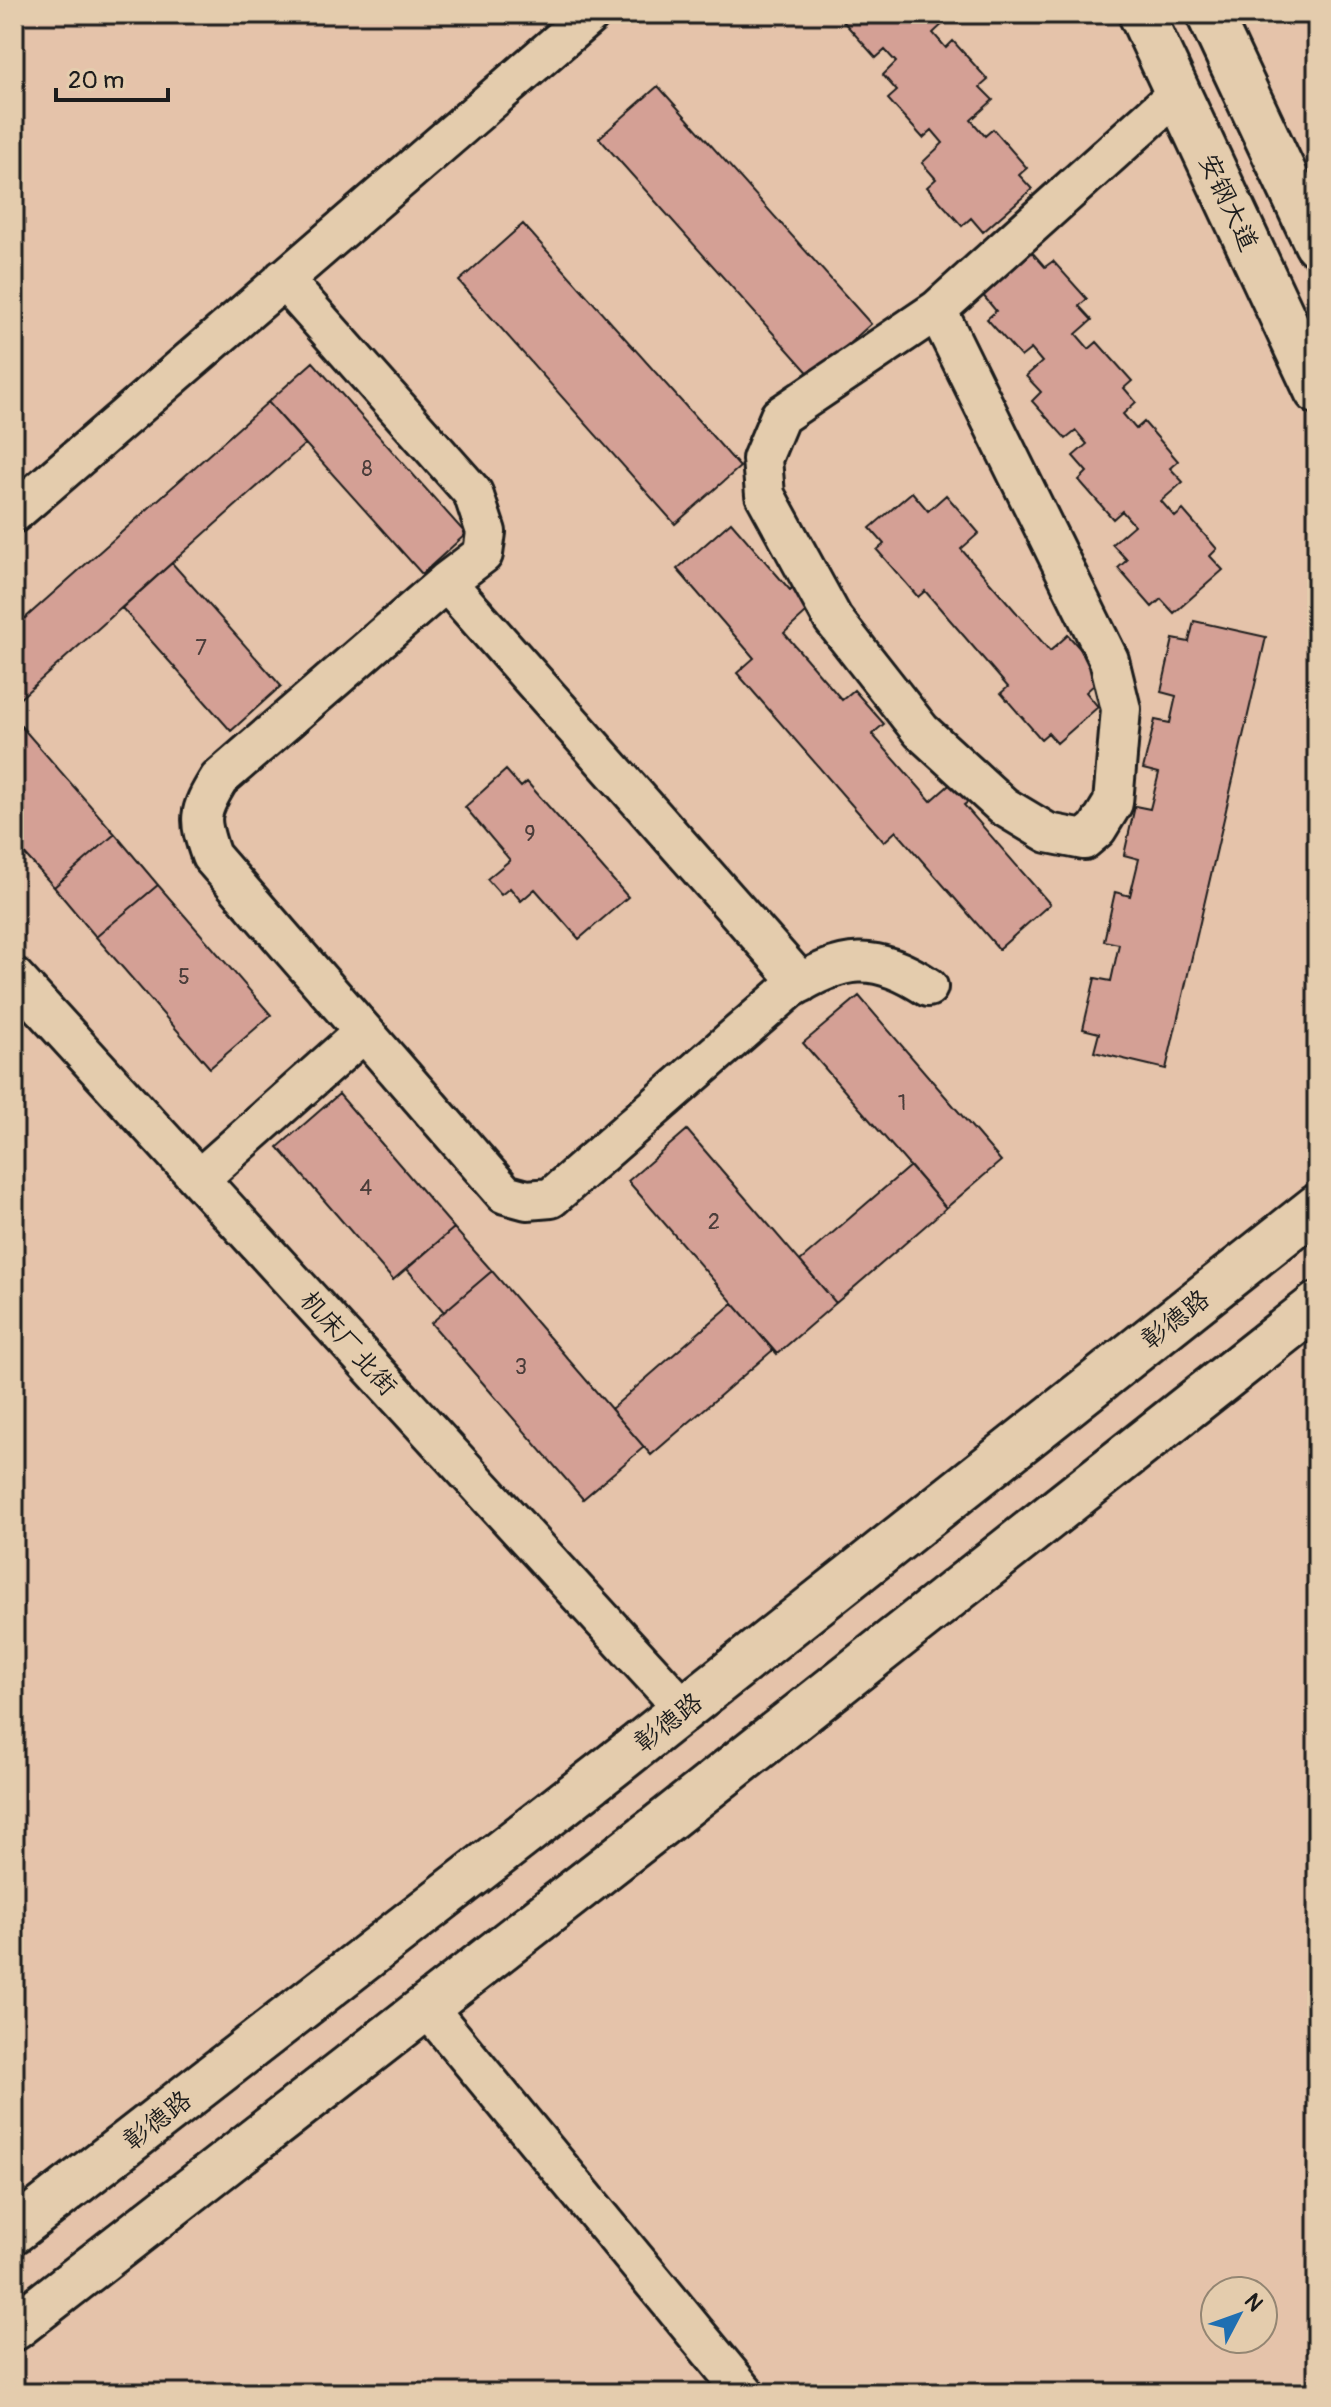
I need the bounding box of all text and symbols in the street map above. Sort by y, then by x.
scale bar [56,52,168,102]
text: 20 m [68,66,124,95]
street label: 安钢大道 [1192,149,1265,256]
house number: 8 [361,455,373,483]
house number: 7 [195,634,207,662]
house number: 9 [524,820,536,848]
house number: 5 [178,963,190,991]
house number: 1 [898,1089,906,1117]
house number: 4 [360,1174,373,1202]
house number: 2 [708,1208,720,1236]
street label: 彰德路 [1135,1283,1216,1356]
street label: 机床厂北街 [293,1285,404,1403]
house number: 3 [515,1353,527,1381]
street label: 彰德路 [628,1686,709,1759]
street label: 彰德路 [117,2084,198,2157]
north arrow [1199,2275,1279,2355]
text: N [1238,2288,1269,2317]

